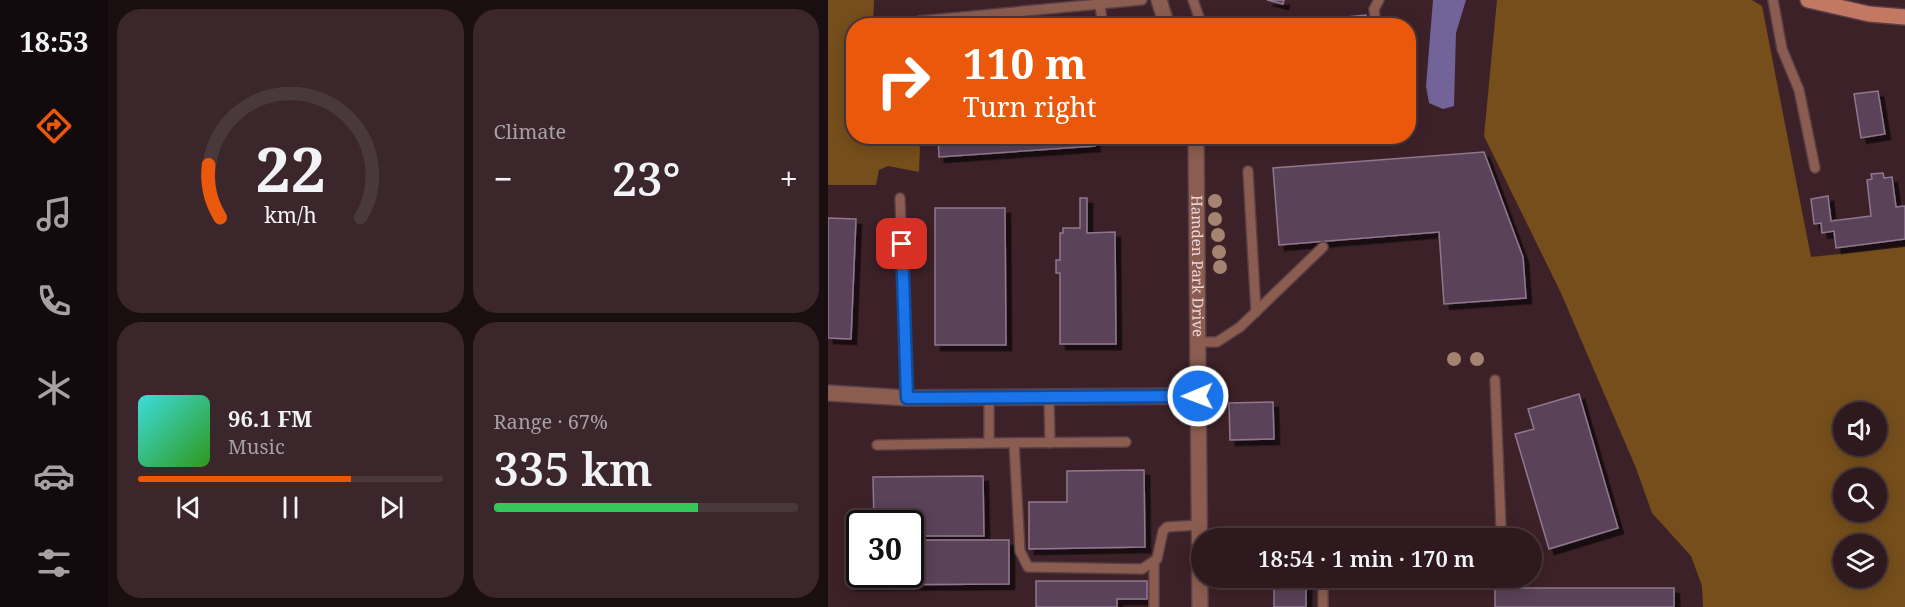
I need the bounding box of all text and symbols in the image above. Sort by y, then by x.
text: 18:53 [19,23,89,60]
text: 110 m [963,34,1087,91]
icon: right [864,42,942,120]
text: Turn right [963,88,1096,125]
icon: directions [33,105,75,147]
text: Climate [494,118,566,145]
text: 22 [255,125,326,210]
text: 23° [612,148,680,209]
text: − [494,156,513,201]
text: + [780,156,798,201]
icon: music [33,193,75,235]
street label: Hamden Park Drive [1188,195,1209,337]
text: km/h [264,200,317,229]
pin [876,218,927,269]
icon: arrive [885,227,918,260]
icon: phone [33,280,75,322]
position arrow [1166,364,1230,428]
icon: climate [33,367,75,409]
map controls [1833,402,1887,588]
button: sound [1833,402,1887,456]
text: 96.1 FM [228,403,312,433]
text: Range · 67% [494,408,608,435]
text: Music [228,433,285,460]
text: 335 km [494,438,653,499]
icon: car [33,455,75,497]
button: search [1833,468,1887,522]
icon: previous [172,491,205,524]
icon: pause [274,491,307,524]
icon: next [375,491,408,524]
speed limit sign: 30 [846,510,924,588]
button: layers [1833,534,1887,588]
icon: filters [33,542,75,584]
text: 18:54 · 1 min · 170 m [1258,543,1475,573]

